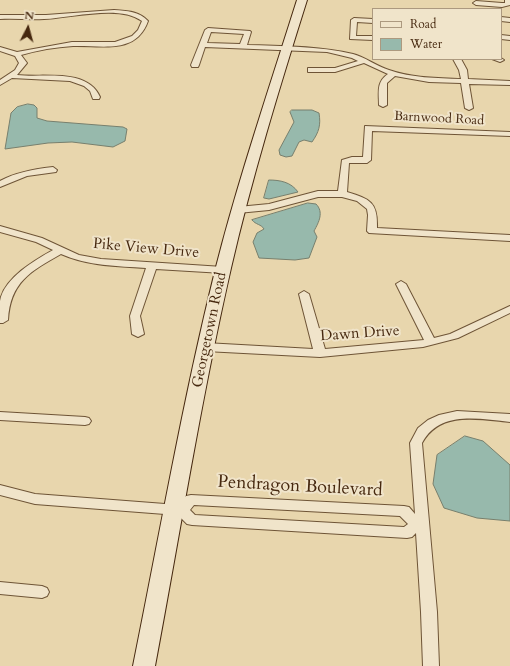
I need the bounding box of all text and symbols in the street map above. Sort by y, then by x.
north arrow [8,8,48,48]
text: N [24,8,35,24]
legend [372,8,502,60]
text: Road [410,16,436,32]
text: Water [410,36,442,52]
street label: Barnwood Road [394,109,484,129]
street label: Pike View Drive [92,235,200,263]
street label: Georgetown Road [189,270,231,390]
street label: Dawn Drive [320,322,400,346]
street label: Pendragon Boulevard [217,472,383,502]

